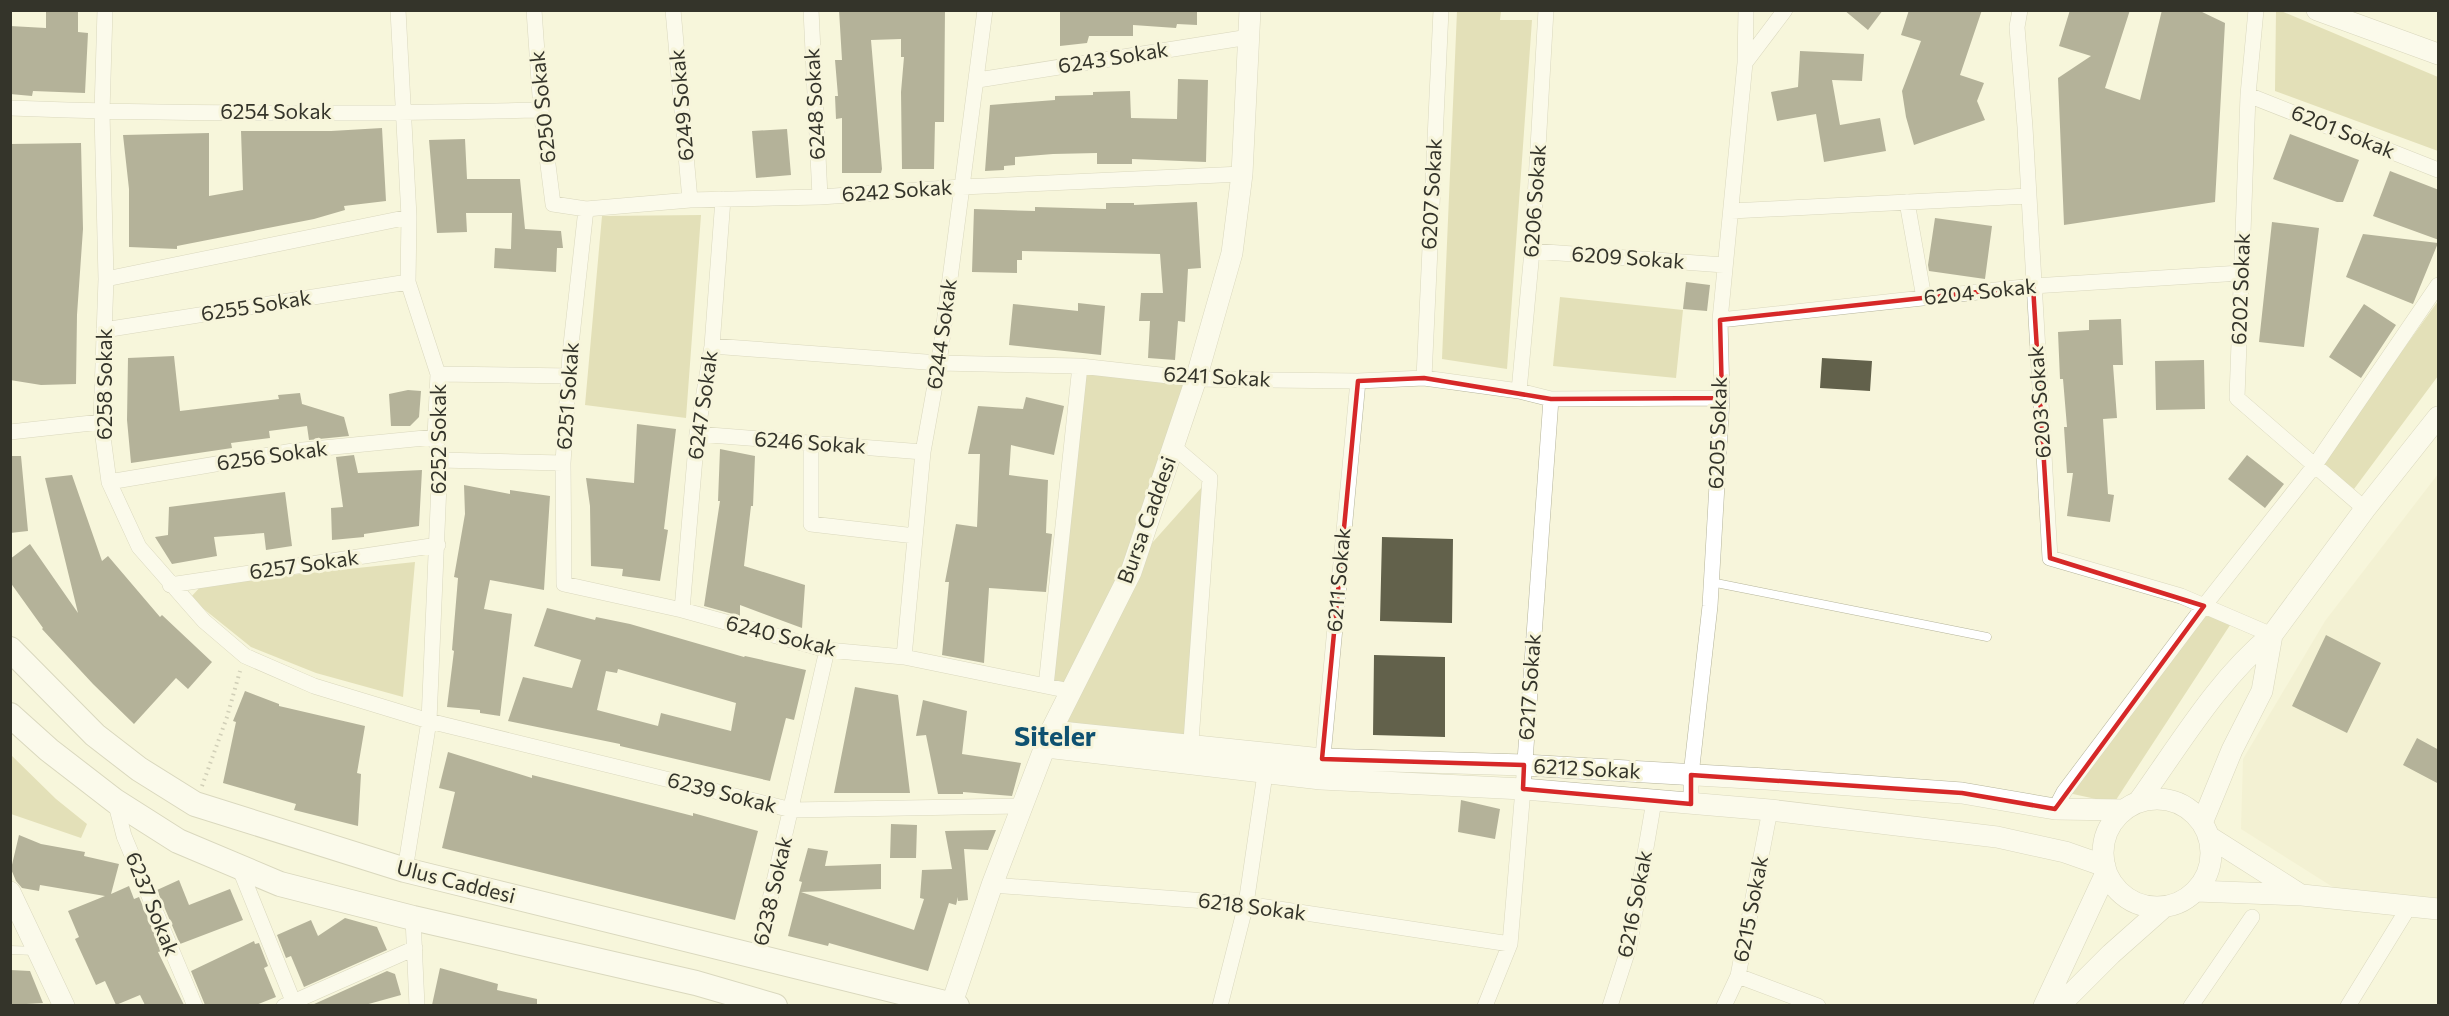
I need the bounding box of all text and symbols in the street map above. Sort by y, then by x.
street label: 6243 Sokak [1056,35,1170,78]
street label: 6249 Sokak [663,48,698,162]
street label: 6248 Sokak [798,48,829,161]
street label: 6250 Sokak [523,50,560,165]
street label: 6254 Sokak [220,98,332,123]
street label: 6201 Sokak [2288,98,2399,163]
street label: 6207 Sokak [1415,138,1446,250]
street label: 6206 Sokak [1517,143,1550,258]
street label: 6242 Sokak [841,173,953,206]
street label: 6202 Sokak [2225,232,2254,345]
street label: 6209 Sokak [1571,240,1686,273]
street label: 6204 Sokak [1922,272,2037,309]
street label: 6244 Sokak [920,277,961,391]
street label: 6255 Sokak [199,283,313,326]
street label: 6258 Sokak [91,328,116,440]
street label: 6251 Sokak [550,341,583,451]
street label: 6203 Sokak [2022,345,2055,459]
street label: 6247 Sokak [681,349,722,461]
street label: 6241 Sokak [1163,360,1271,391]
street label: 6205 Sokak [1702,376,1731,490]
street label: 6252 Sokak [425,384,450,494]
street label: 6246 Sokak [753,425,867,458]
street label: 6256 Sokak [215,434,329,475]
street label: Bursa Caddesi [1111,452,1180,587]
street label: 6211 Sokak [1320,527,1355,633]
street label: 6257 Sokak [248,543,360,584]
street label: 6240 Sokak [724,609,839,660]
street label: 6217 Sokak [1512,633,1545,741]
district label: Siteler [1014,719,1096,752]
street label: 6212 Sokak [1533,752,1641,783]
street label: 6239 Sokak [665,766,780,817]
street label: 6238 Sokak [747,833,796,948]
street label: 6237 Sokak [121,848,186,959]
street label: 6216 Sokak [1611,848,1656,959]
street label: 6215 Sokak [1727,853,1772,964]
street label: Ulus Caddesi [394,854,518,907]
street label: 6218 Sokak [1197,886,1308,925]

